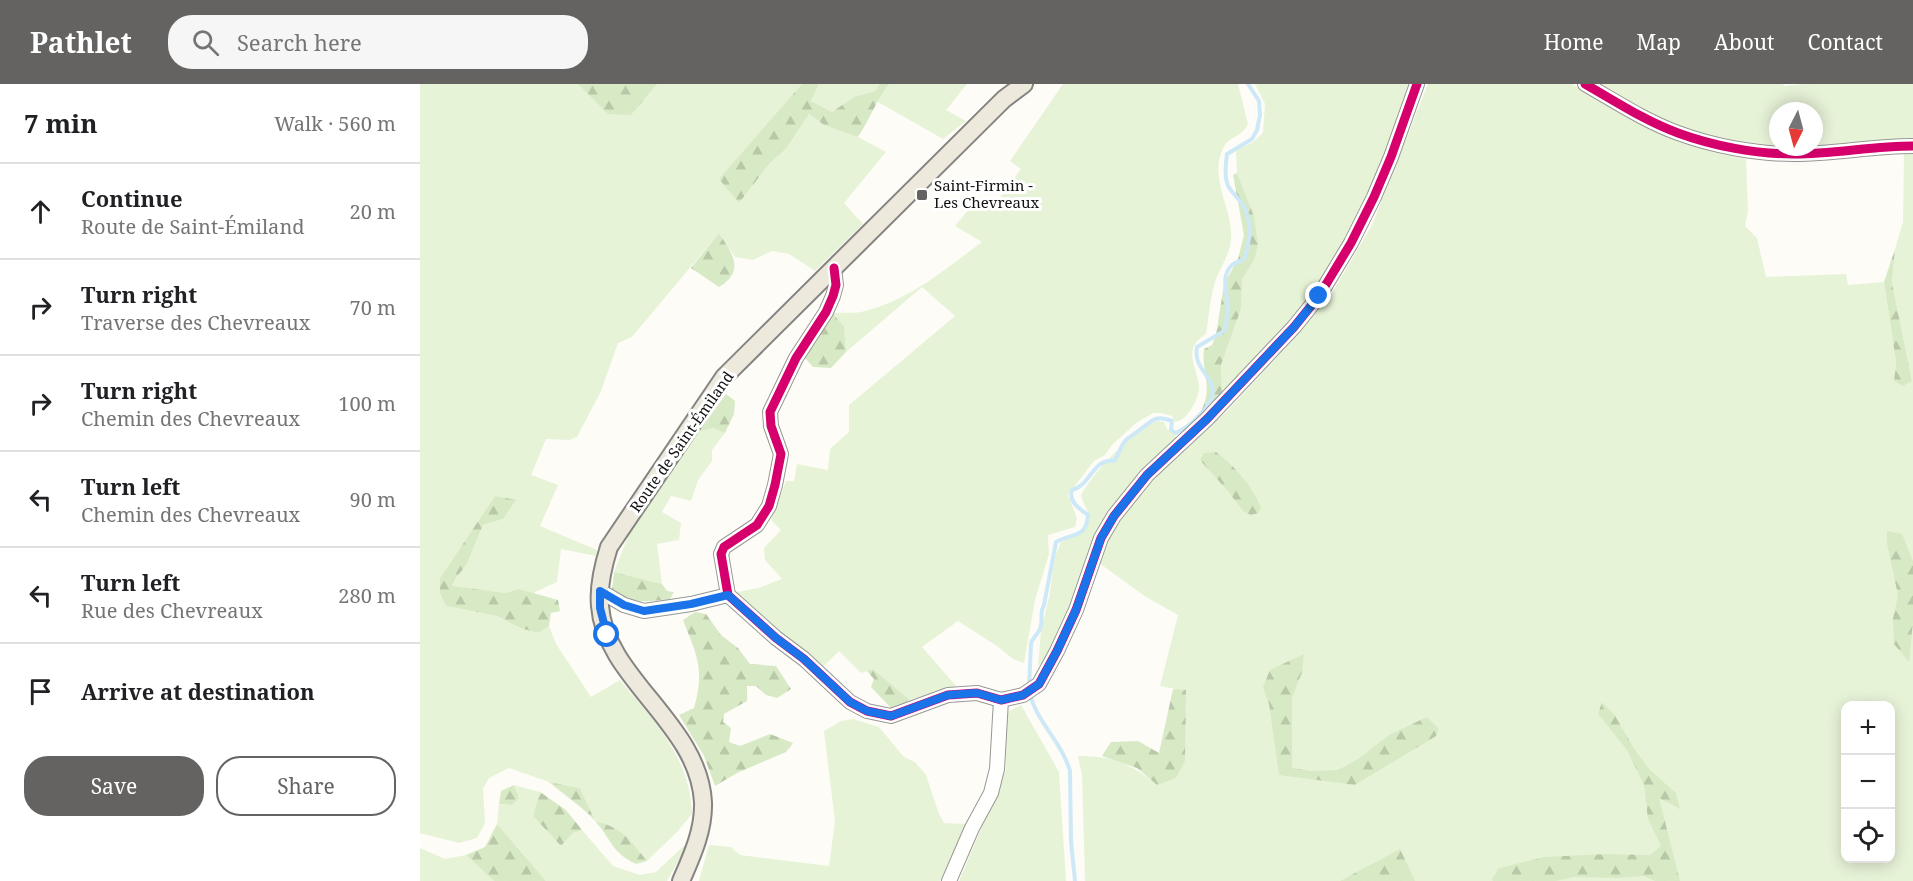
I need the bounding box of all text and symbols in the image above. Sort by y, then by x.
search box [168,15,588,69]
text: Pathlet [30,23,132,61]
icon: search [189,26,222,59]
text: Search here [237,27,362,57]
text: Home [1544,28,1604,56]
text: Map [1637,28,1681,56]
text: About [1714,28,1775,56]
text: Contact [1808,28,1883,56]
north arrow [1769,102,1823,156]
text: 7 min [24,105,98,141]
text: Walk · 560 m [274,110,396,137]
place label: Saint-Firmin - Les Chevreaux [934,175,1040,212]
text: Continue [81,183,183,213]
marker: Saint-Firmin - Les Chevreaux [915,188,929,202]
icon: ahead [24,195,57,228]
text: 20 m [350,198,396,225]
text: Route de Saint-Émiland [81,213,305,240]
text: Turn right [81,279,197,309]
route end [1305,282,1331,308]
icon: right [24,291,57,324]
text: 70 m [350,294,396,321]
text: Traverse des Chevreaux [81,309,310,336]
street label: Route de Saint-Émiland [625,367,737,516]
text: Turn right [81,375,197,405]
icon: right [24,387,57,420]
text: 100 m [338,390,396,417]
text: Chemin des Chevreaux [81,405,300,432]
text: Turn left [81,471,180,501]
icon: left [24,483,57,516]
text: 90 m [350,486,396,513]
text: Chemin des Chevreaux [81,501,300,528]
text: Turn left [81,567,180,597]
icon: left [24,579,57,612]
text: 280 m [338,582,396,609]
text: Rue des Chevreaux [81,597,263,624]
route start [593,621,619,647]
icon: arrive [24,675,57,708]
text: Arrive at destination [81,676,315,706]
map controls [1841,701,1895,863]
button: + [1841,701,1895,755]
button: − [1841,755,1895,809]
button: Save [24,756,204,816]
button: Share [216,756,396,816]
button: locate [1841,809,1895,863]

